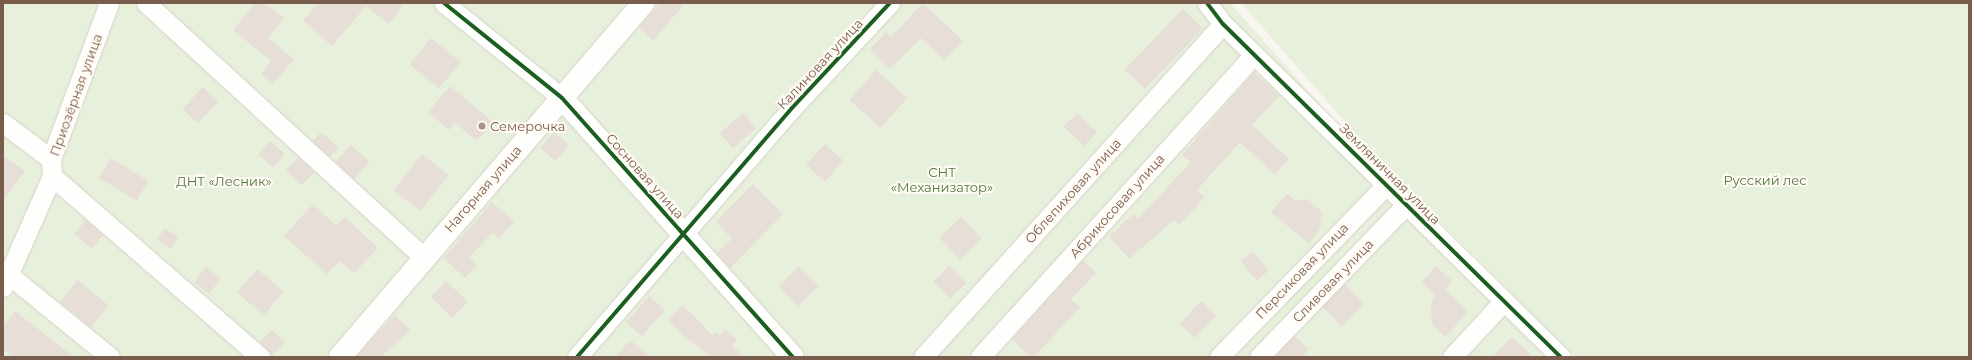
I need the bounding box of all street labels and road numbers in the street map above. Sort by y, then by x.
street label: Калиновая улица [774,16,866,112]
street label: Приозёрная улица [47,32,105,158]
street label: Земляничная улица [1336,120,1444,228]
street label: Сосновая улица [603,130,687,222]
street label: Облепиховая улица [1022,135,1124,247]
street label: Нагорная улица [441,143,525,235]
street label: Абрикосовая улица [1066,151,1168,261]
street label: Персиковая улица [1252,220,1352,322]
street label: Сливовая улица [1289,236,1377,326]

